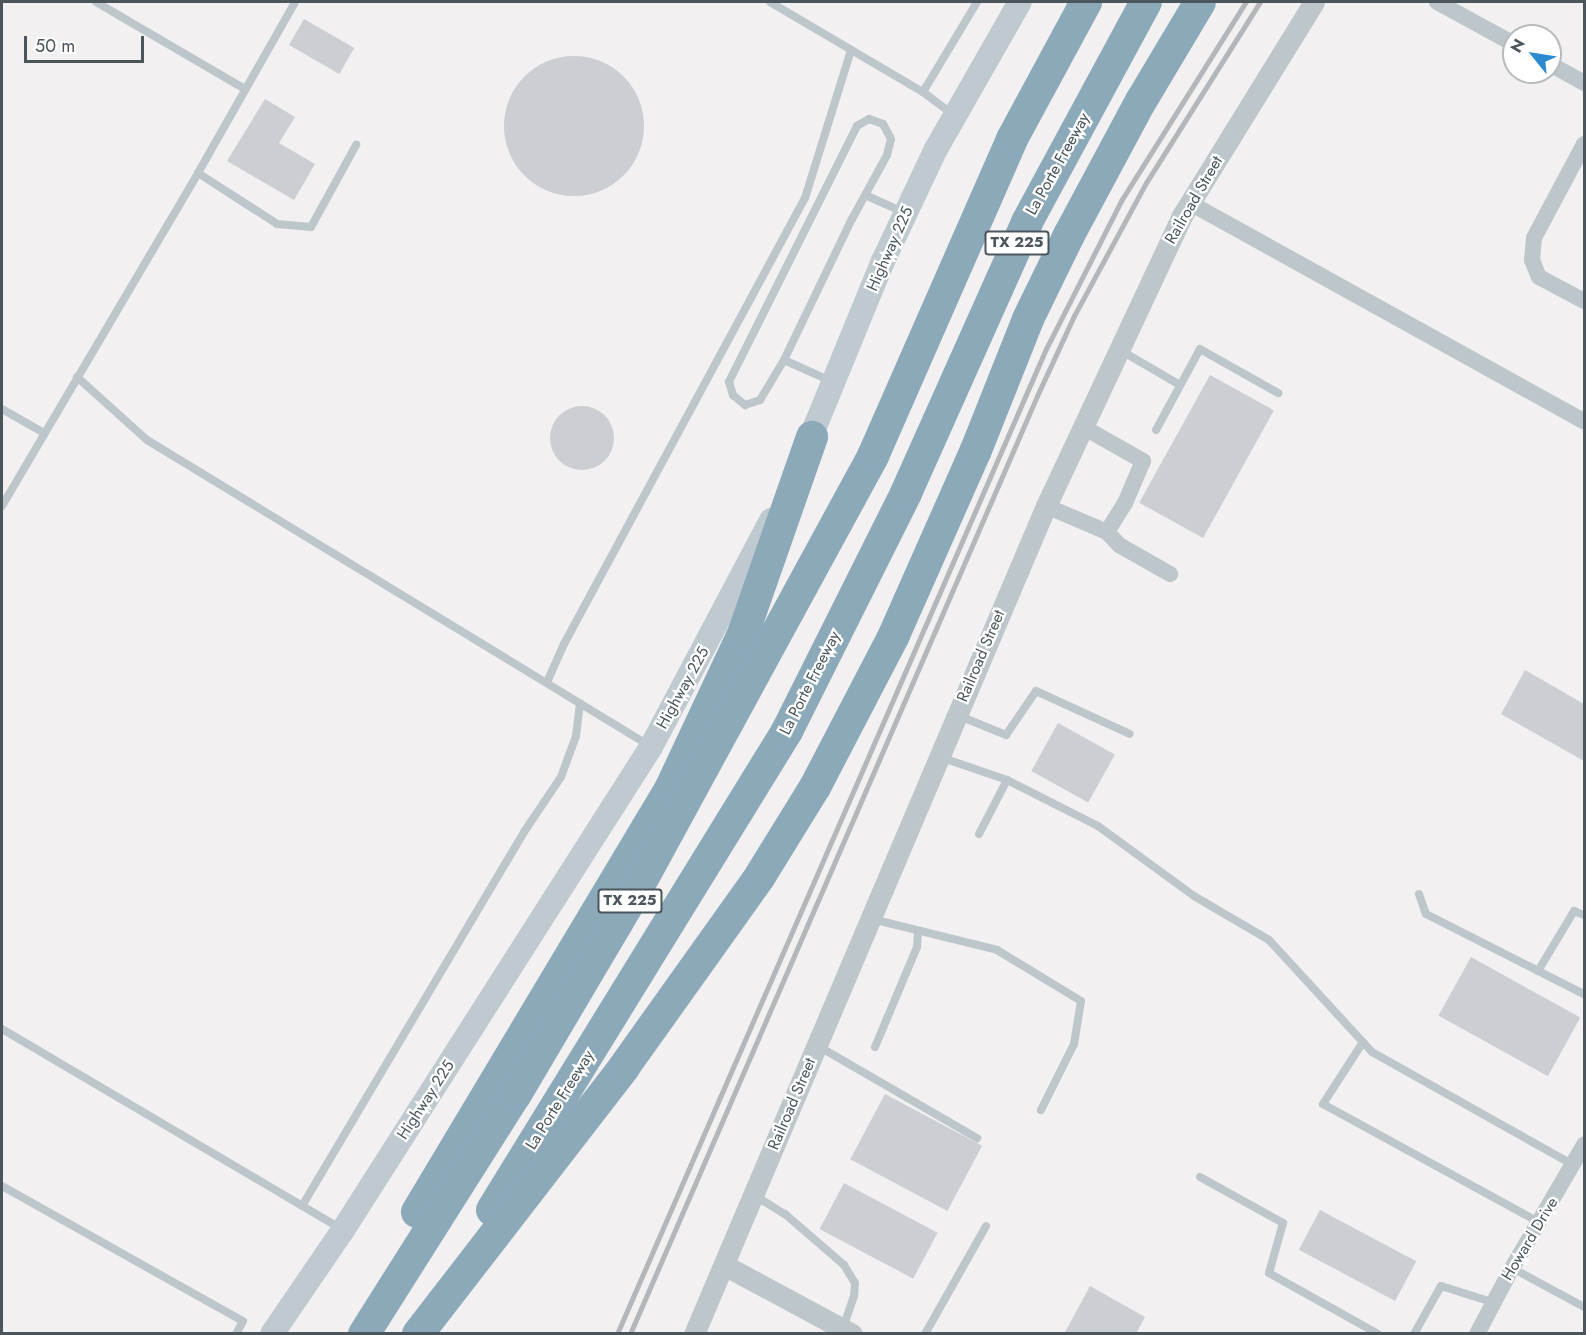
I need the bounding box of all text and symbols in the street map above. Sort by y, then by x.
scale bar [27,24,147,62]
north arrow [1502,24,1562,84]
text: 50 m [35,33,75,59]
text: N [1505,34,1531,57]
street label: La Porte Freeway [1022,110,1094,218]
street label: Railroad Street [1161,153,1227,247]
street label: Highway 225 [863,204,917,294]
road number: TX 225 [984,231,1050,255]
street label: Railroad Street [953,607,1009,705]
street label: La Porte Freeway [776,628,844,738]
street label: Highway 225 [653,644,713,732]
road number: TX 225 [597,889,663,913]
street label: La Porte Freeway [522,1047,598,1153]
street label: Railroad Street [764,1055,820,1153]
street label: Highway 225 [393,1057,459,1143]
street label: Howard Drive [1498,1194,1562,1284]

